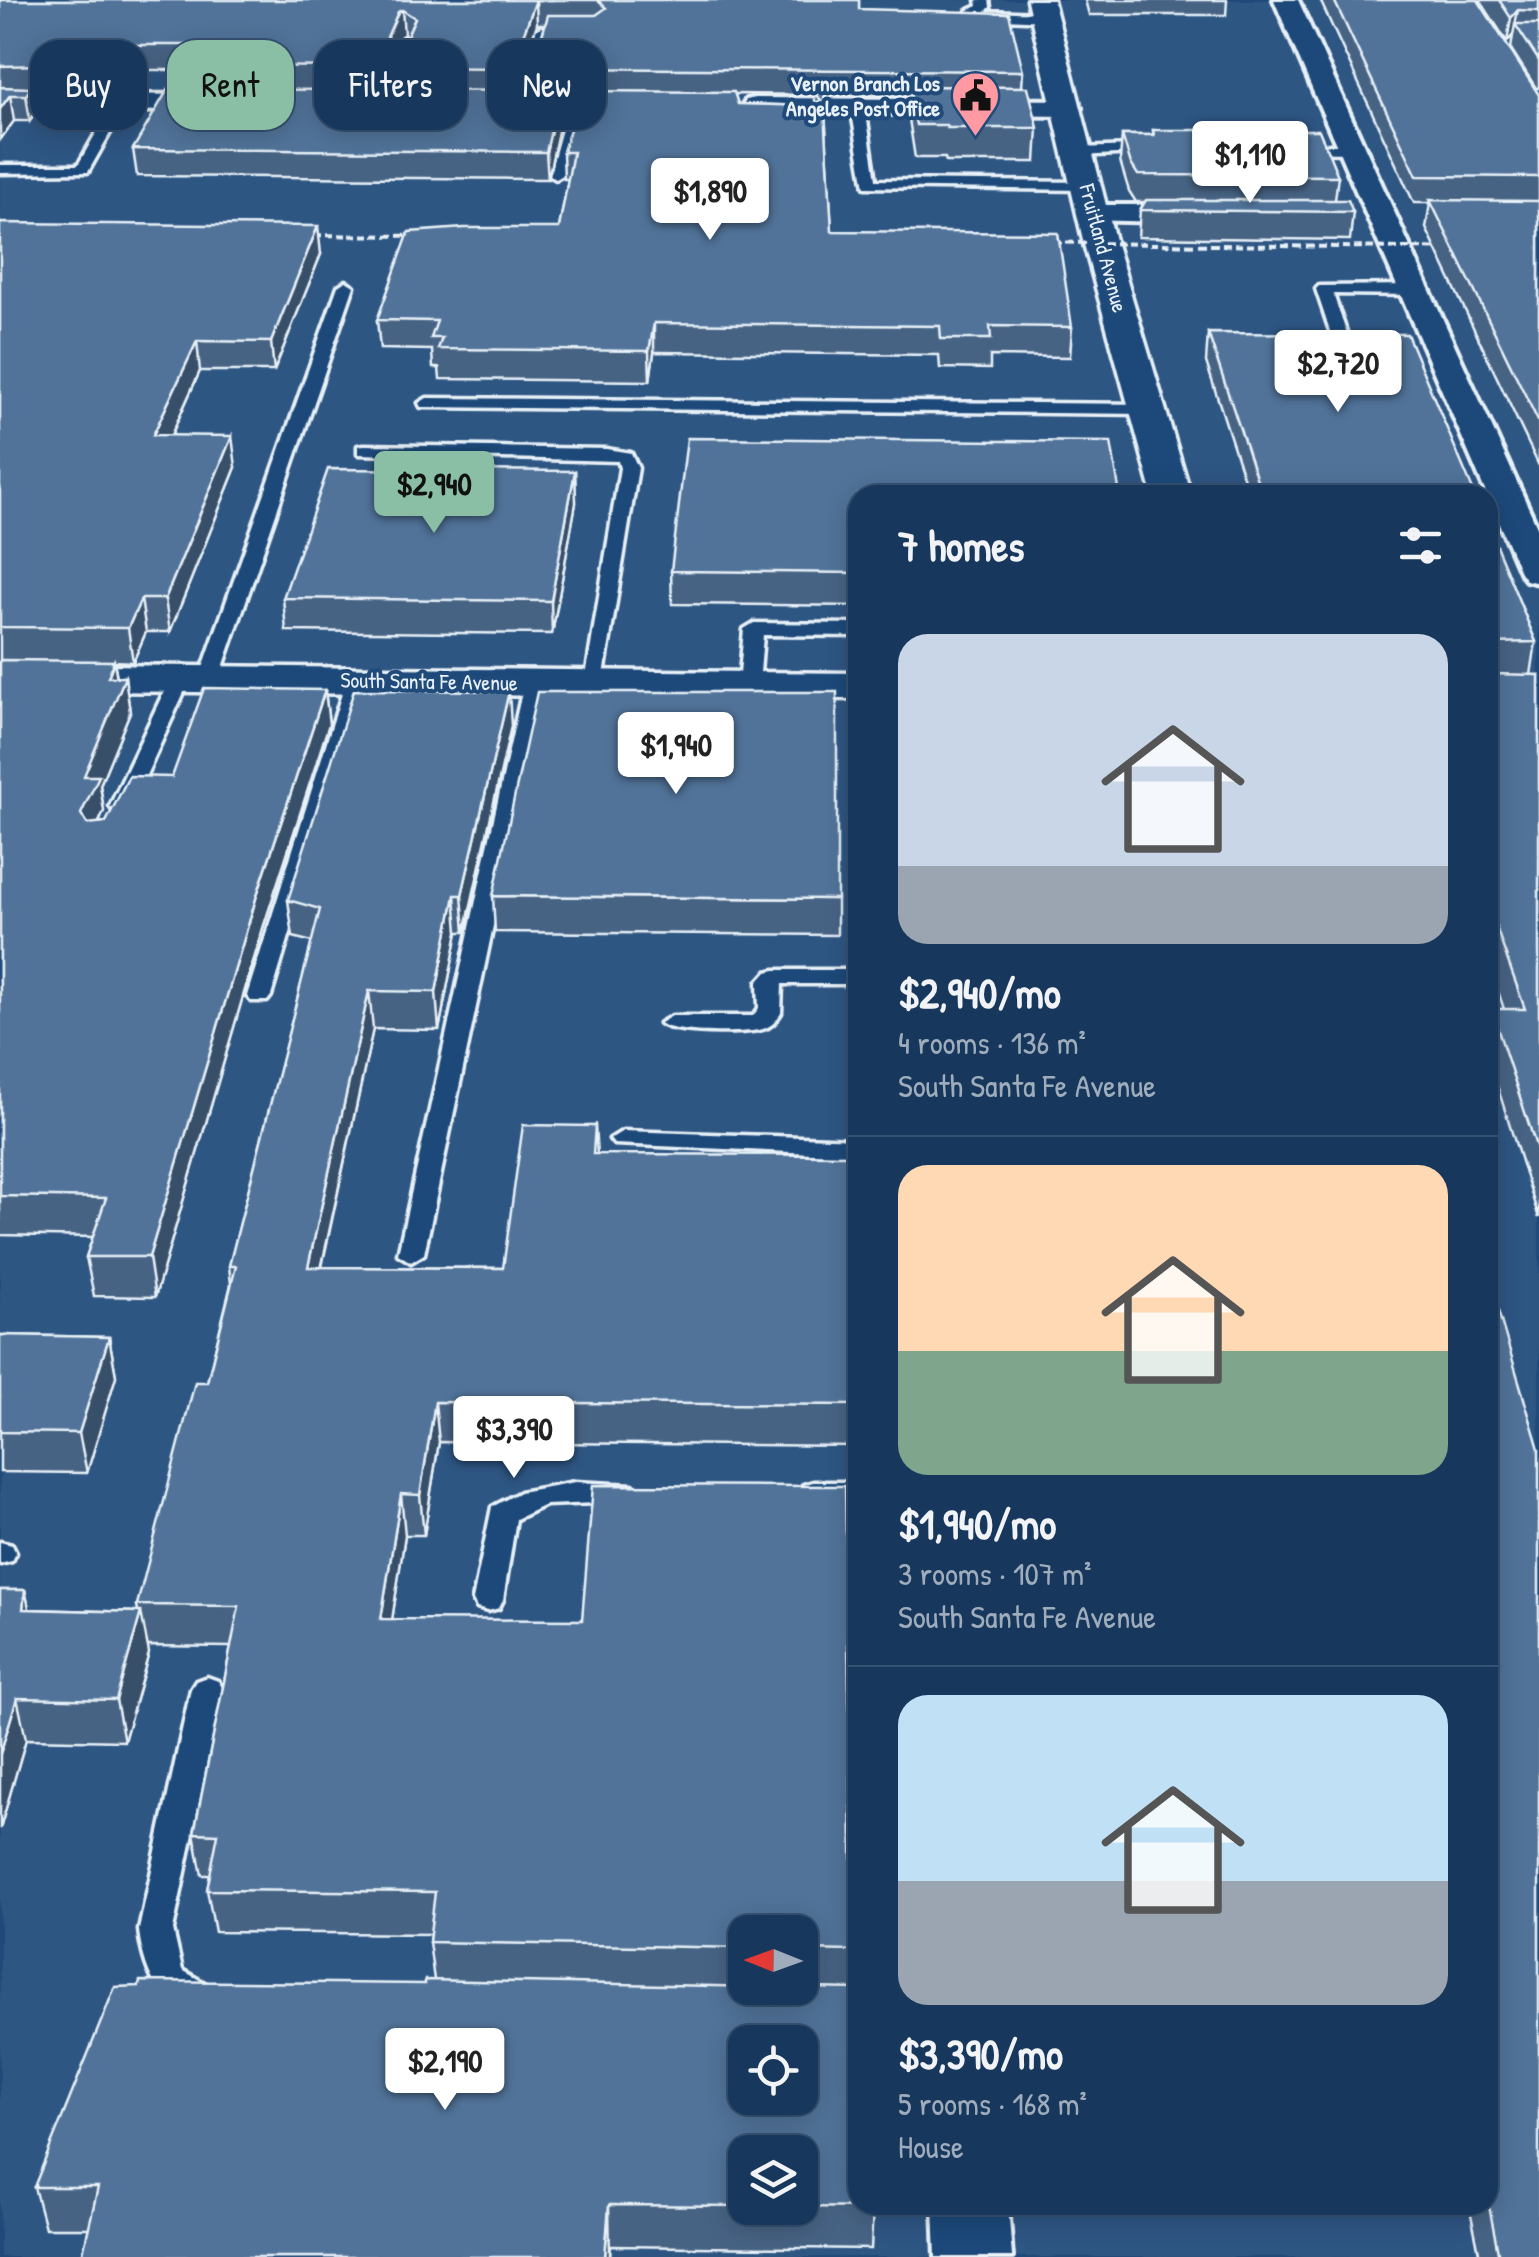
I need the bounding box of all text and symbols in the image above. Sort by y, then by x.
chip: Buy [30,40,147,130]
chip: Rent [167,40,294,130]
chip: Filters [314,40,467,130]
chip: New [487,40,606,130]
place label: Vernon Branch Los Angeles Post Office [786,68,941,124]
public building icon: Vernon Branch Los Angeles Post Office [949,70,1001,138]
pin: $1,110 [1169,121,1331,206]
text: $1,110 [1214,132,1286,175]
pin: $1,890 [629,158,791,243]
text: $1,890 [673,169,747,212]
street label: Fruitland Avenue [1072,179,1136,316]
pin: $2,720 [1257,330,1419,415]
text: $2,720 [1297,341,1379,384]
pin: $2,940 [353,451,515,536]
text: $2,940 [396,462,472,505]
text: 7 homes [898,517,1024,574]
icon: filters [1393,518,1448,573]
street label: South Santa Fe Avenue [340,664,518,698]
icon: home [1083,699,1263,879]
pin: $1,940 [595,712,757,797]
text: $1,940 [640,723,712,766]
text: $2,940/mo [898,964,1061,1021]
text: 4 rooms · 136 m² [898,1021,1086,1064]
text: South Santa Fe Avenue [898,1064,1156,1107]
icon: home [1083,1230,1263,1410]
pin: $3,390 [433,1396,595,1481]
text: $3,390 [475,1407,553,1450]
text: $1,940/mo [898,1495,1056,1552]
text: 3 rooms · 107 m² [898,1552,1091,1595]
text: South Santa Fe Avenue [898,1595,1156,1638]
icon: home [1083,1760,1263,1940]
north arrow [728,1915,818,2005]
map controls [728,1915,818,2225]
button: locate [728,2025,818,2115]
text: $3,390/mo [898,2025,1063,2082]
pin: $2,190 [364,2028,526,2113]
text: $2,190 [407,2039,483,2082]
text: 5 rooms · 168 m² [898,2082,1087,2125]
text: House [898,2125,964,2168]
button: layers [728,2135,818,2225]

